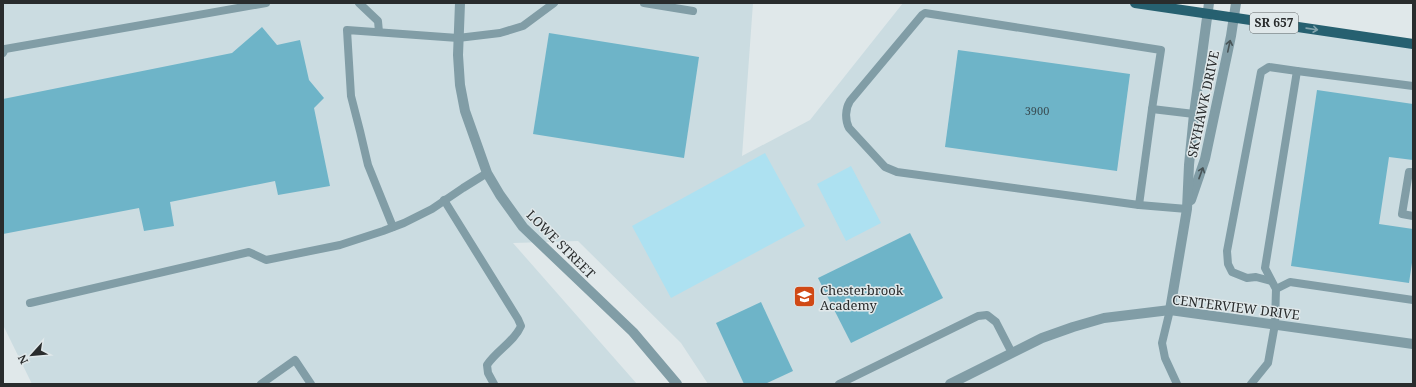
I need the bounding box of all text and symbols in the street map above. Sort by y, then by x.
road number: SR 657 [1250,13,1298,33]
one-way arrow [1305,25,1318,33]
one-way arrow [1226,40,1234,53]
street label: SKYHAWK DRIVE [1183,49,1223,159]
house number: 3900 [1025,103,1049,118]
one-way arrow [1197,167,1205,179]
street label: LOWE STREET [523,206,599,282]
place label: Chesterbrook Academy [820,281,904,314]
school or university icon: Chesterbrook Academy [792,284,818,310]
street label: CENTERVIEW DRIVE [1171,290,1301,324]
north arrow [12,335,52,375]
text: N [14,352,31,367]

